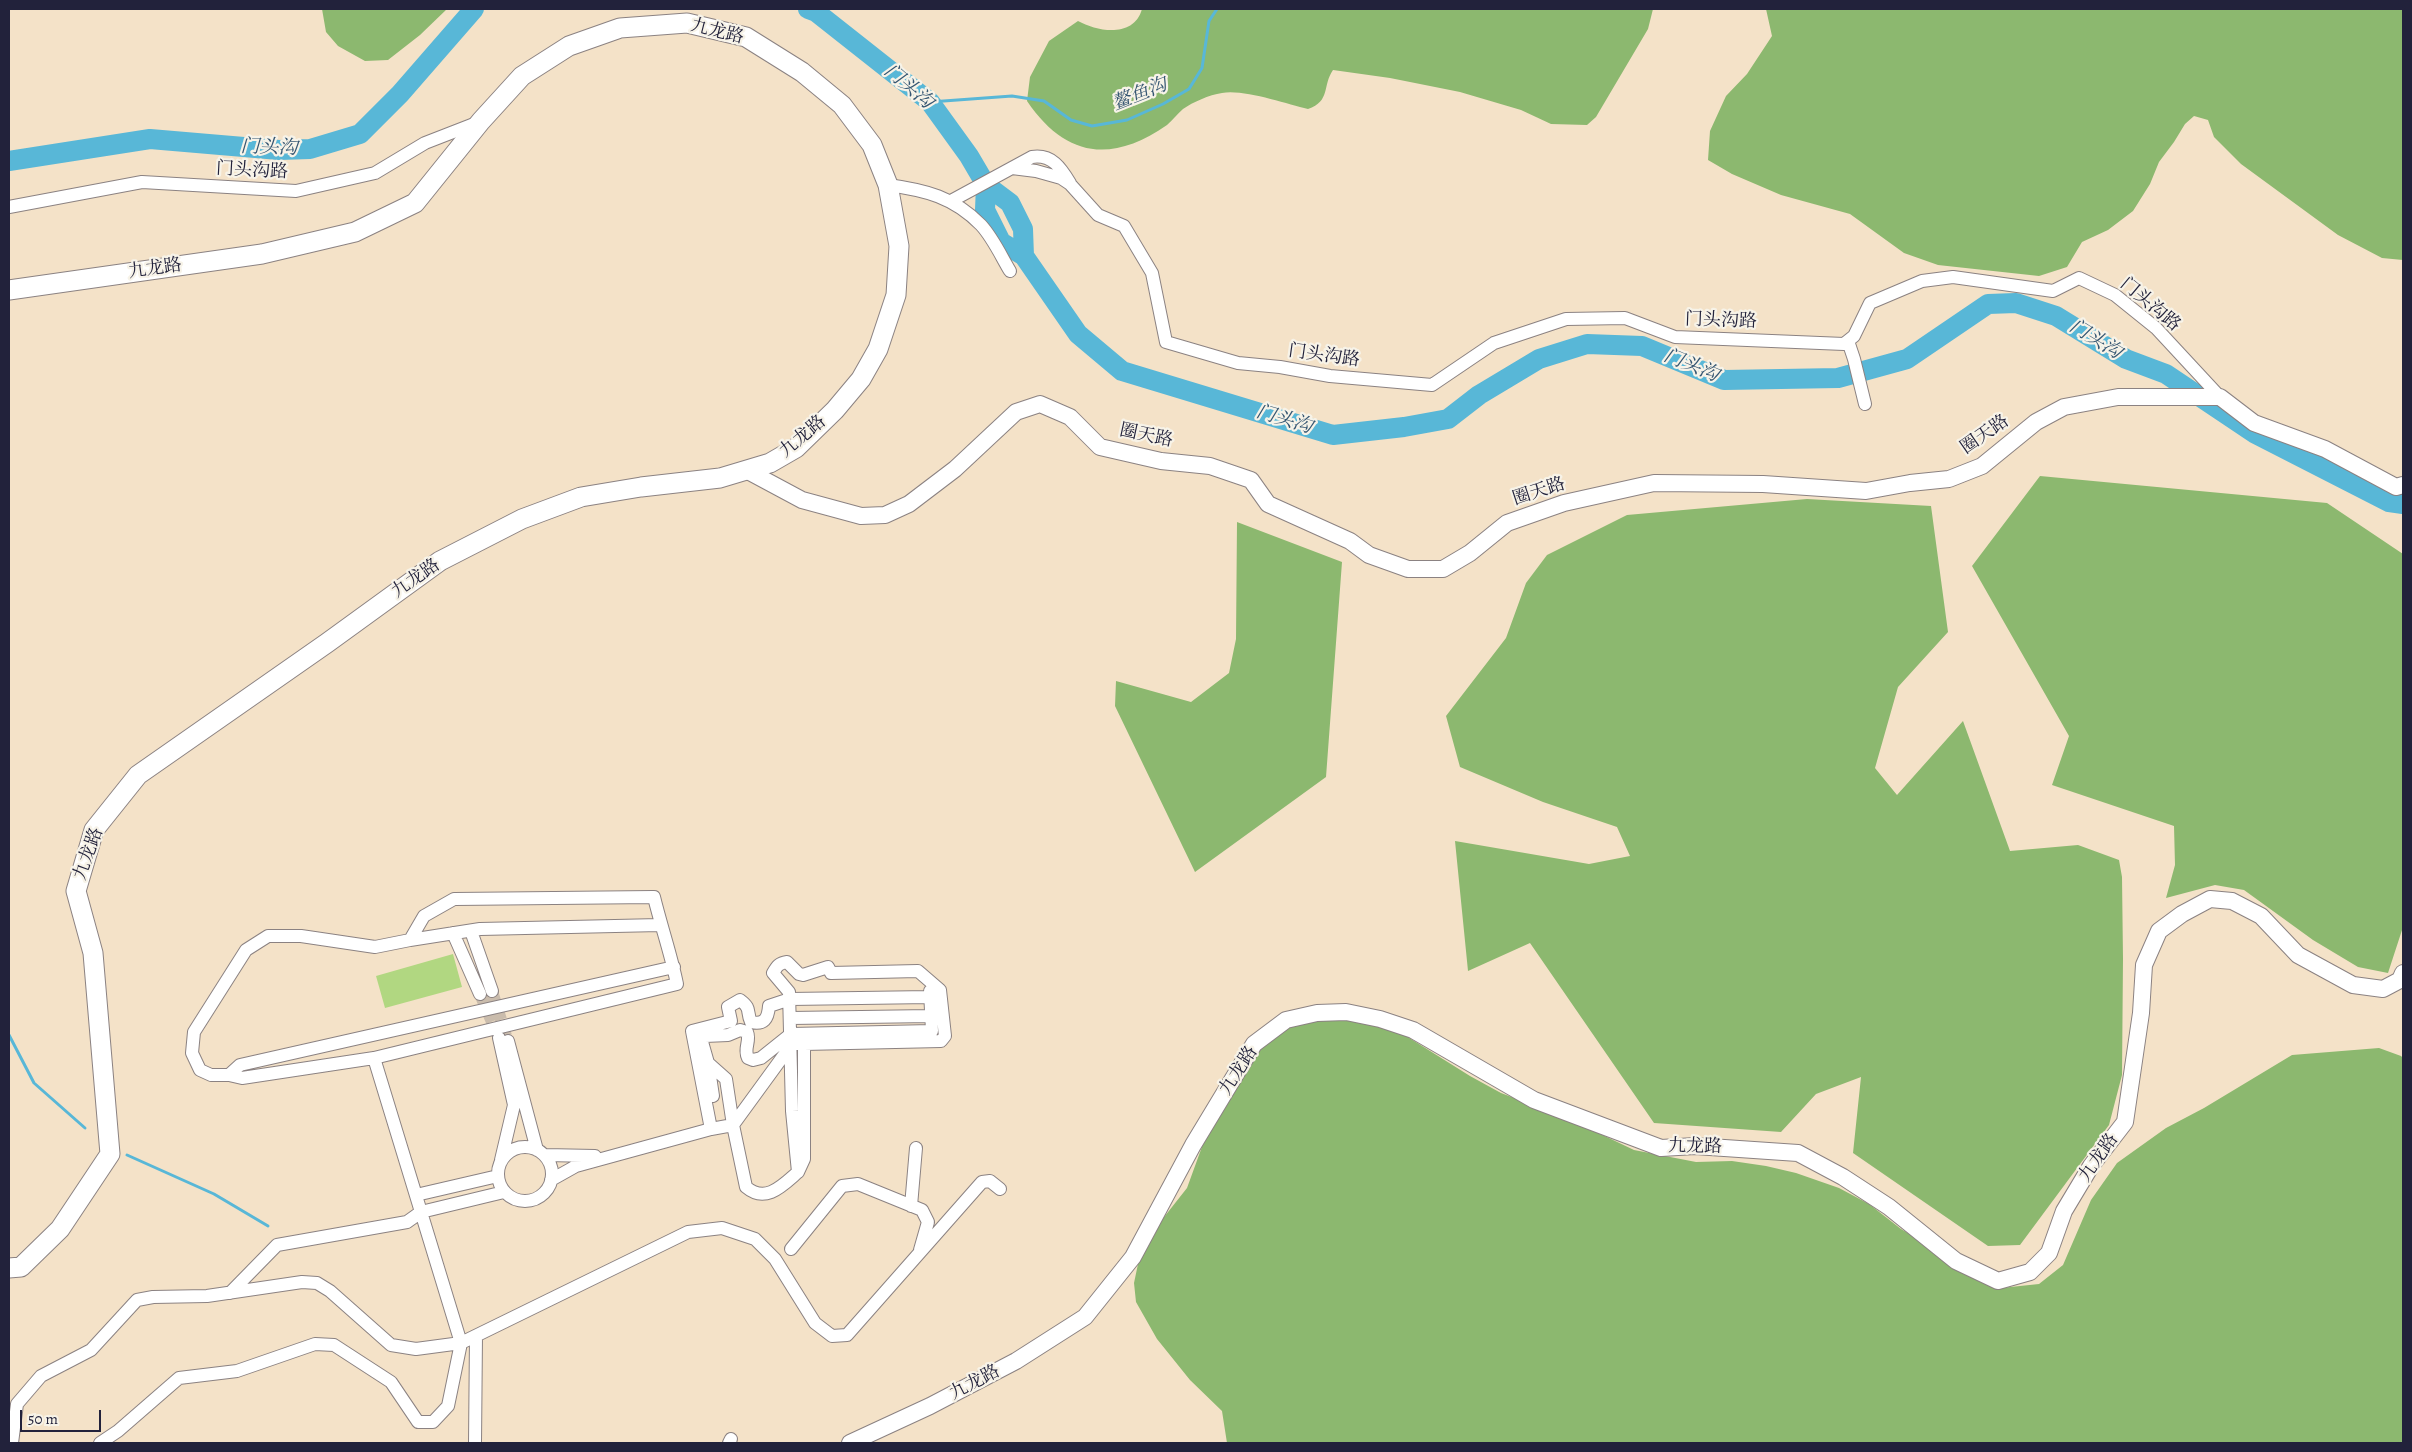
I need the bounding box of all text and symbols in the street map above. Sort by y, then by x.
street label: 九龙路 [688,15,746,49]
water label: 门头沟 [879,60,937,114]
water label: 鳌鱼沟 [1109,74,1171,116]
water label: 门头沟 [240,136,298,160]
street label: 门头沟路 [215,158,289,184]
street label: 九龙路 [127,255,183,283]
street label: 门头沟路 [2115,274,2185,336]
street label: 门头沟路 [1685,309,1757,333]
water label: 门头沟 [2065,316,2125,364]
street label: 门头沟路 [1287,340,1361,372]
water label: 门头沟 [1660,345,1722,387]
water label: 门头沟 [1253,401,1315,439]
street label: 九龙路 [775,411,831,463]
street label: 圈天路 [1957,411,2013,459]
street label: 圈天路 [1117,420,1175,452]
street label: 圈天路 [1510,473,1568,511]
street label: 九龙路 [388,555,444,603]
street label: 九龙路 [70,825,108,883]
street label: 九龙路 [1215,1042,1263,1100]
street label: 九龙路 [2075,1130,2123,1186]
street label: 九龙路 [1668,1136,1722,1158]
street label: 九龙路 [946,1361,1004,1405]
scale bar [22,1400,104,1432]
text: 50 m [28,1409,58,1429]

